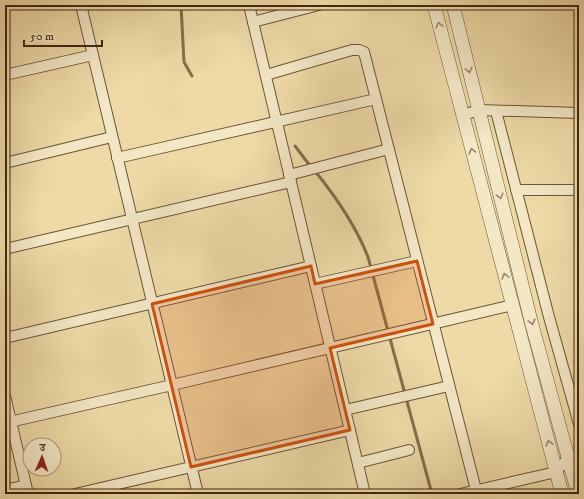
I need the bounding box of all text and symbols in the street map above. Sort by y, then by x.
scale bar [24,22,102,48]
one-way arrow [436,22,444,28]
text: 50 m [30,29,54,44]
one-way arrow [464,66,473,73]
one-way arrow [468,147,477,154]
one-way arrow [496,193,504,199]
one-way arrow [501,273,510,280]
one-way arrow [527,319,535,326]
north arrow [22,437,62,477]
one-way arrow [545,440,554,447]
text: उ [38,441,47,455]

